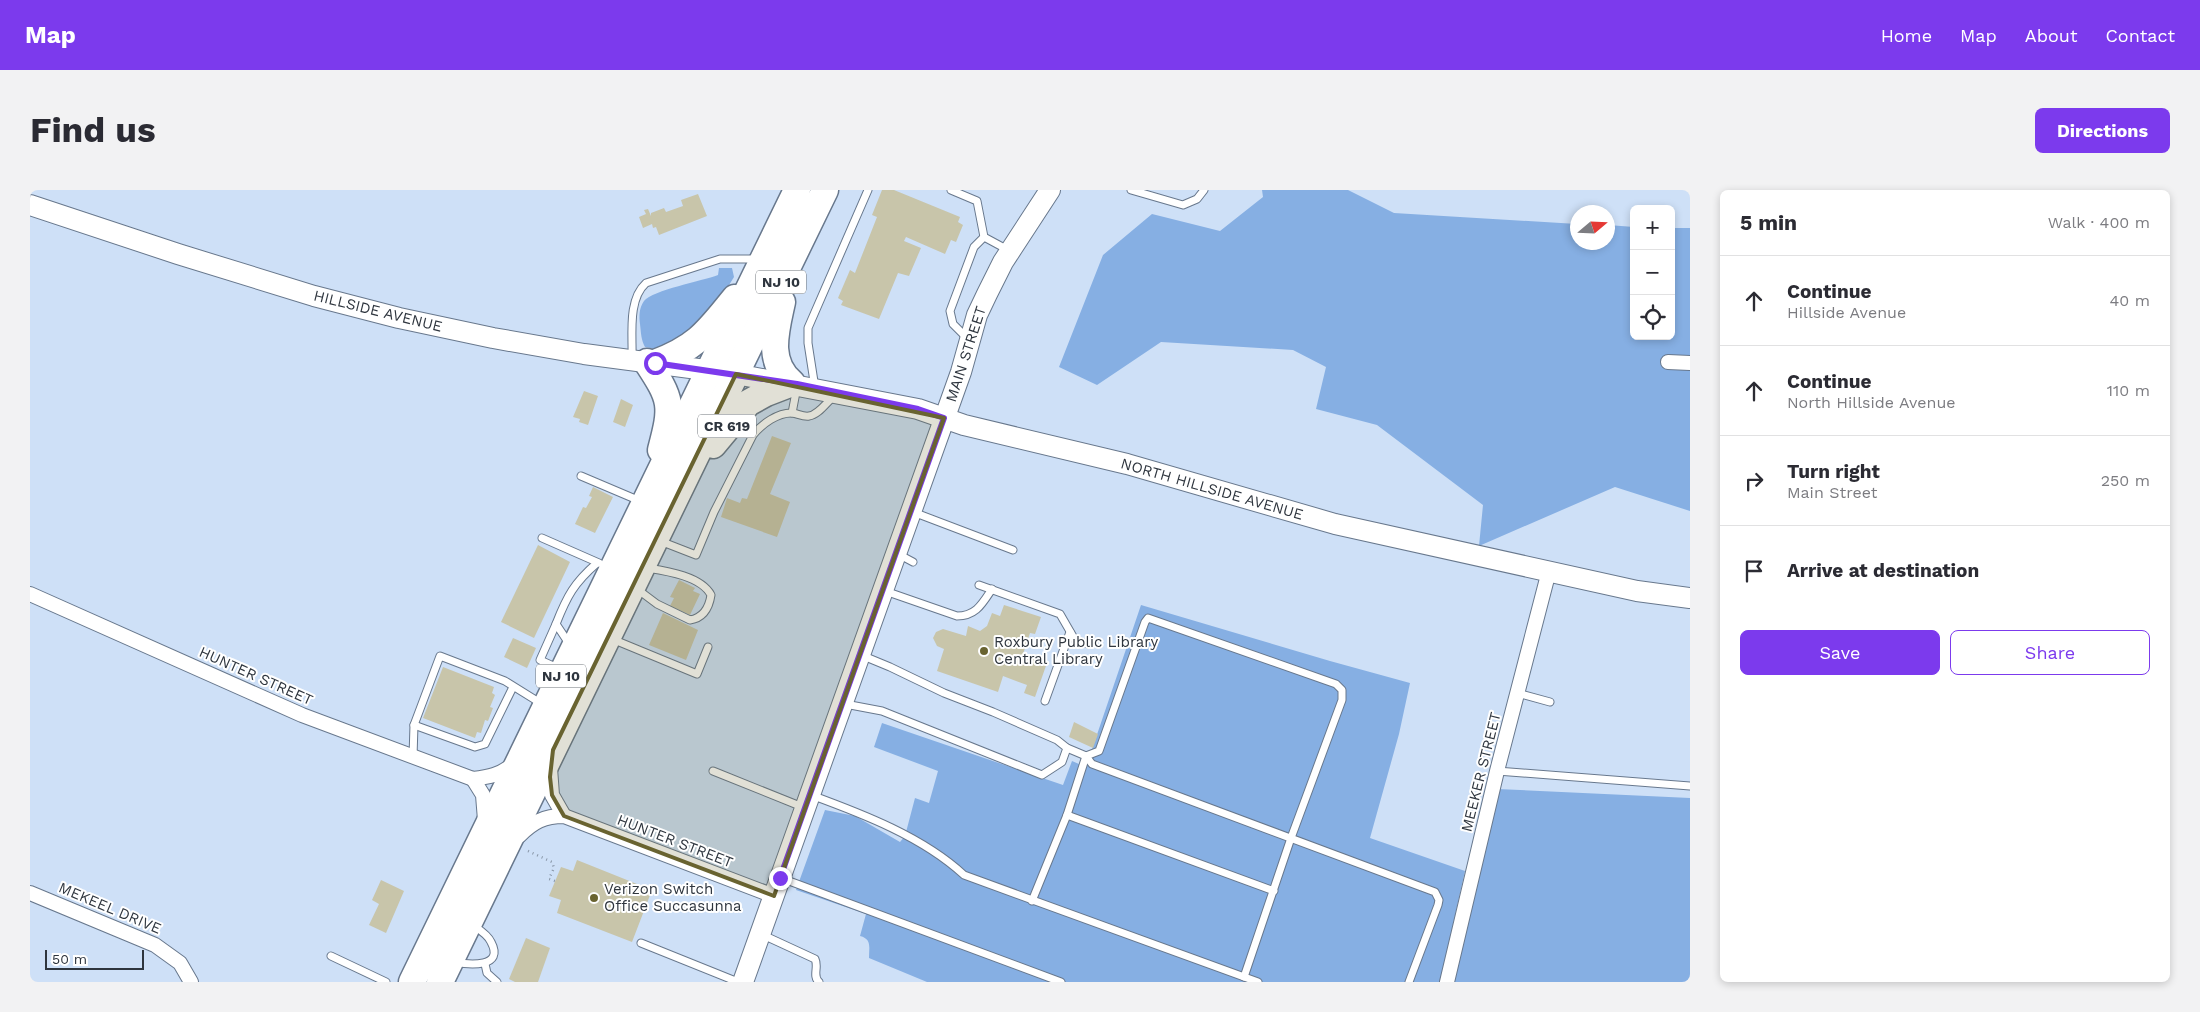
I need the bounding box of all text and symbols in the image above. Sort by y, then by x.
text: Map [25,21,76,49]
text: Home [1881,25,1932,46]
text: Map [1960,25,1997,46]
text: About [2025,25,2077,46]
text: Contact [2105,25,2175,46]
button: Directions [2035,108,2170,153]
text: Find us [30,109,156,151]
north arrow [1570,205,1615,250]
map controls [1630,205,1675,340]
button: + [1630,205,1675,250]
text: 5 min [1740,210,1797,235]
text: Walk · 400 m [2048,213,2150,232]
button: − [1630,250,1675,295]
road number: NJ 10 [756,270,806,294]
text: Continue [1787,280,1871,303]
street label: HILLSIDE AVENUE [312,286,444,336]
icon: ahead [1740,287,1768,315]
text: 40 m [2110,291,2150,310]
button: locate [1630,295,1675,340]
text: Hillside Avenue [1787,303,1906,322]
street label: MAIN STREET [942,304,990,404]
route start [644,352,667,375]
text: Continue [1787,370,1871,393]
icon: ahead [1740,377,1768,405]
text: 110 m [2107,381,2150,400]
text: North Hillside Avenue [1787,393,1955,412]
road number: CR 619 [698,415,756,438]
street label: NORTH HILLSIDE AVENUE [1119,454,1305,524]
text: Turn right [1787,460,1880,483]
icon: right [1740,467,1768,495]
text: 250 m [2101,471,2150,490]
text: Main Street [1787,483,1877,502]
icon: arrive [1740,557,1768,585]
text: Arrive at destination [1787,559,1979,582]
button: Save [1740,630,1940,675]
button: Share [1950,630,2150,675]
place label: Roxbury Public Library Central Library [994,633,1158,668]
street label: HUNTER STREET [196,643,316,709]
marker: Roxbury Public Library Central Library [978,645,990,657]
road number: NJ 10 [536,664,586,688]
street label: MEEKER STREET [1457,710,1505,834]
street label: HUNTER STREET [614,811,736,871]
route end [769,867,792,890]
street label: MEKEEL DRIVE [56,878,164,938]
place label: Verizon Switch Office Succasunna [604,880,742,915]
marker: Verizon Switch Office Succasunna [588,892,600,904]
scale bar [45,947,144,970]
text: 50 m [52,951,87,967]

